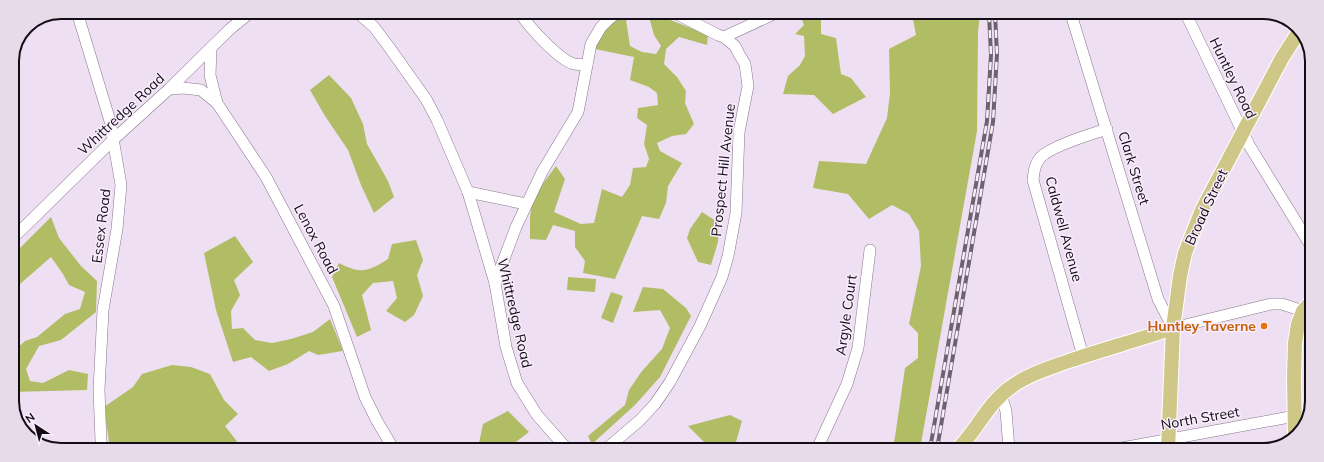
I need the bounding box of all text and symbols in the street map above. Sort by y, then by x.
street label: Huntley Road [1206,34,1260,122]
street label: Whittredge Road [74,69,168,159]
street label: Prospect Hill Avenue [707,103,739,237]
street label: Clark Street [1114,129,1154,207]
street label: Broad Street [1181,166,1231,248]
street label: Caldwell Avenue [1041,174,1087,284]
street label: Essex Road [87,188,115,264]
street label: Lenox Road [290,201,342,277]
street label: Whittredge Road [494,257,536,369]
street label: Argyle Court [831,273,861,356]
place label: Huntley Taverne [1147,317,1256,335]
marker: Huntley Taverne [1259,321,1269,331]
street label: North Street [1159,402,1241,434]
north arrow [16,406,56,446]
text: N [23,410,38,426]

